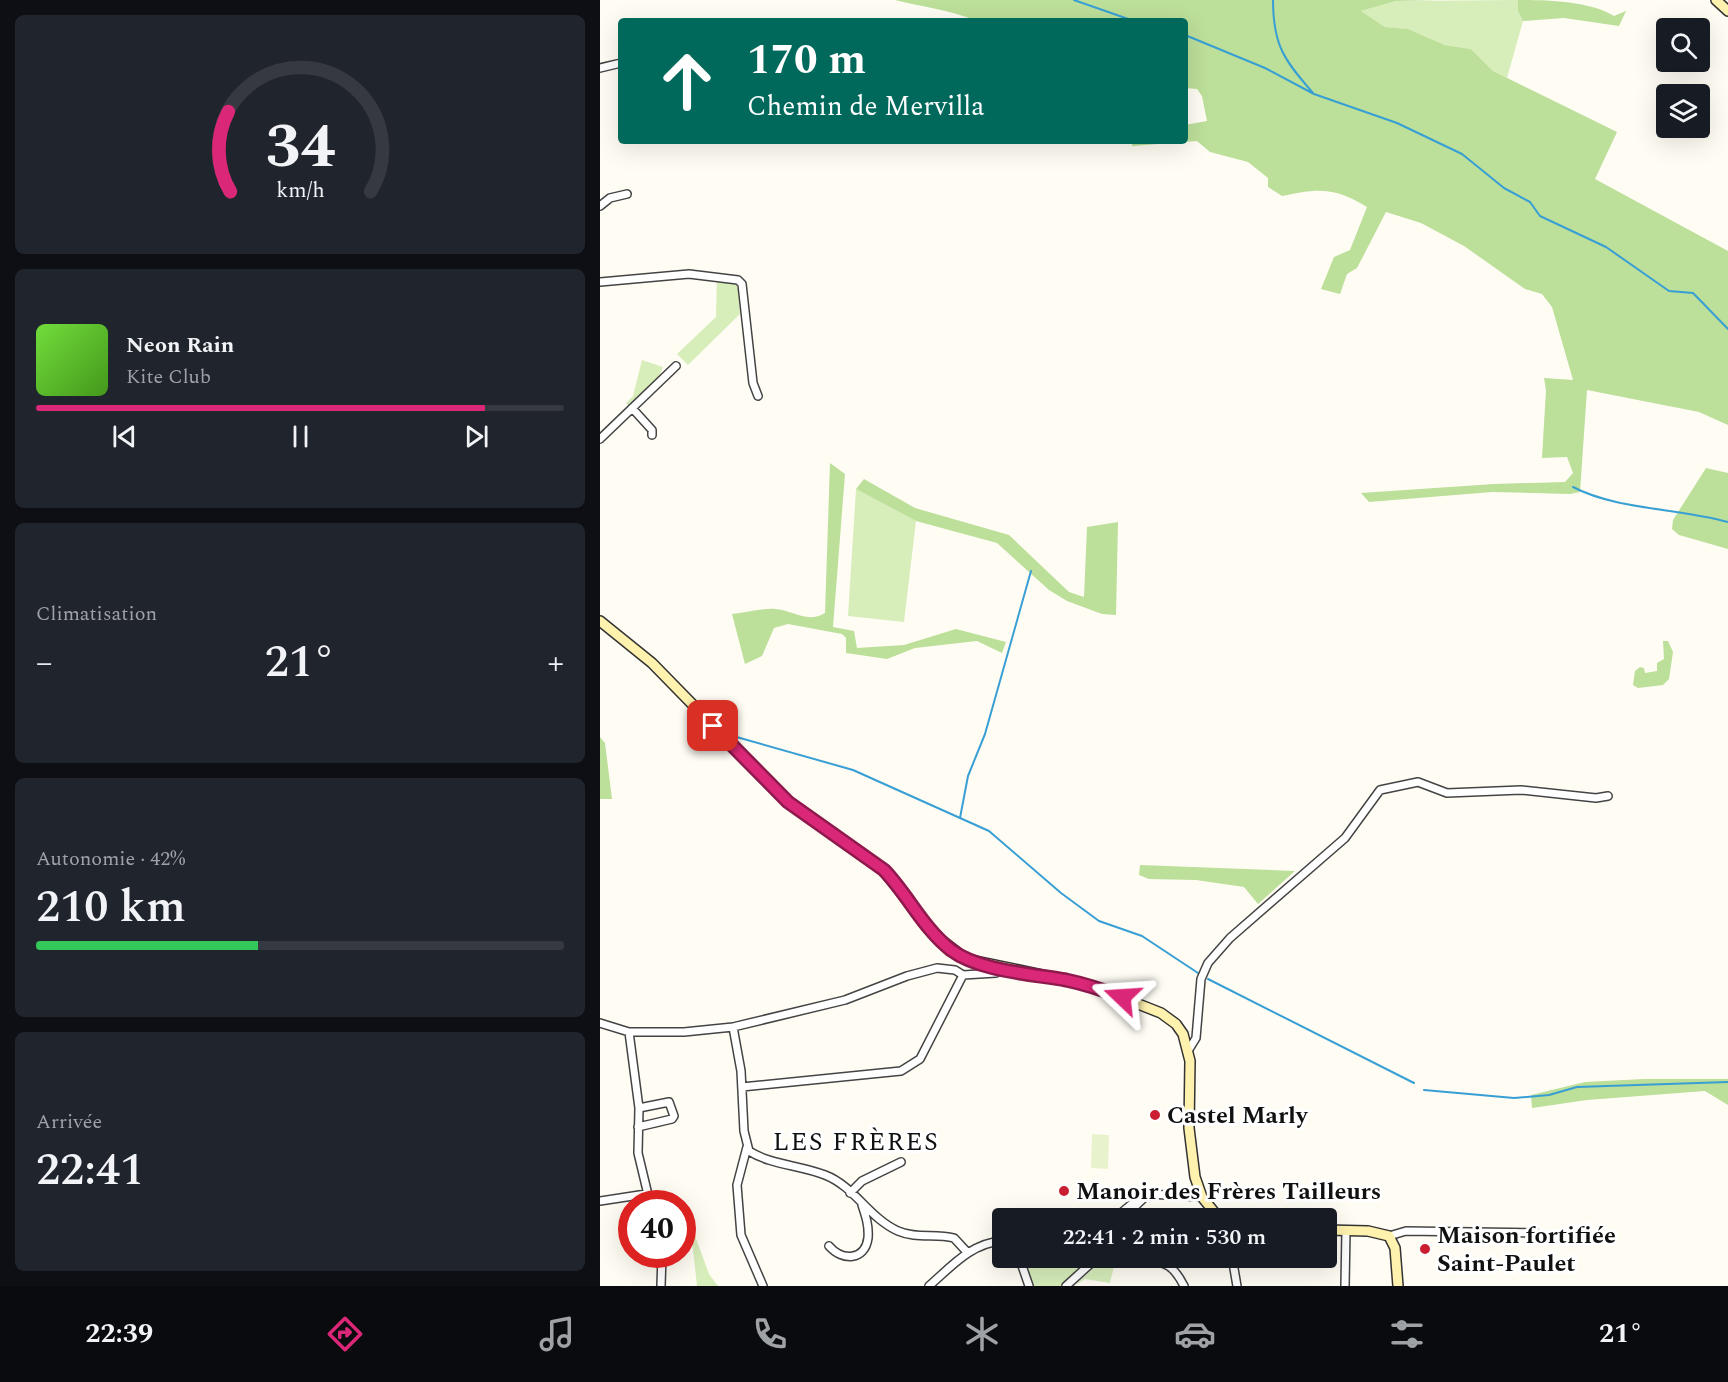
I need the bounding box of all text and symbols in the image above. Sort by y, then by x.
map controls [1656,18,1710,138]
button: search [1656,18,1710,72]
text: 170 m [747,29,866,92]
icon: ahead [648,42,726,120]
button: layers [1656,84,1710,138]
text: Chemin de Mervilla [747,86,984,128]
text: 34 [265,100,335,195]
text: km/h [276,174,324,207]
text: Neon Rain [126,329,234,362]
text: Kite Club [126,362,211,392]
icon: previous [108,420,141,453]
icon: pause [284,420,317,453]
icon: next [460,420,493,453]
text: Climatisation [36,599,157,629]
text: 21° [265,628,335,697]
text: − [36,638,53,688]
text: + [548,638,564,688]
pin [687,700,738,751]
icon: arrive [696,709,729,742]
text: Autonomie · 42% [36,844,185,874]
text: 210 km [36,873,186,942]
position arrow [1090,965,1154,1029]
place label: Castel Marly [1167,1098,1309,1134]
text: Arrivée [36,1107,102,1137]
marker: Castel Marly [1148,1108,1162,1122]
district label: LES FRÈRES [773,1122,939,1162]
text: 22:41 [36,1136,144,1205]
place label: Manoir des Frères Tailleurs [1076,1174,1381,1210]
marker: Manoir des Frères Tailleurs [1057,1184,1071,1198]
speed limit sign: 40 [618,1190,696,1268]
place label: Maison fortifiée Saint-Paulet [1437,1218,1616,1282]
text: 22:41 · 2 min · 530 m [1063,1221,1266,1254]
marker: Maison fortifiée Saint-Paulet [1418,1242,1432,1256]
text: 22:39 [85,1313,153,1355]
icon: directions [324,1313,366,1355]
icon: music [536,1313,578,1355]
icon: phone [749,1313,791,1355]
icon: climate [961,1313,1003,1355]
icon: car [1174,1313,1216,1355]
icon: filters [1386,1313,1428,1355]
text: 21° [1599,1313,1643,1355]

